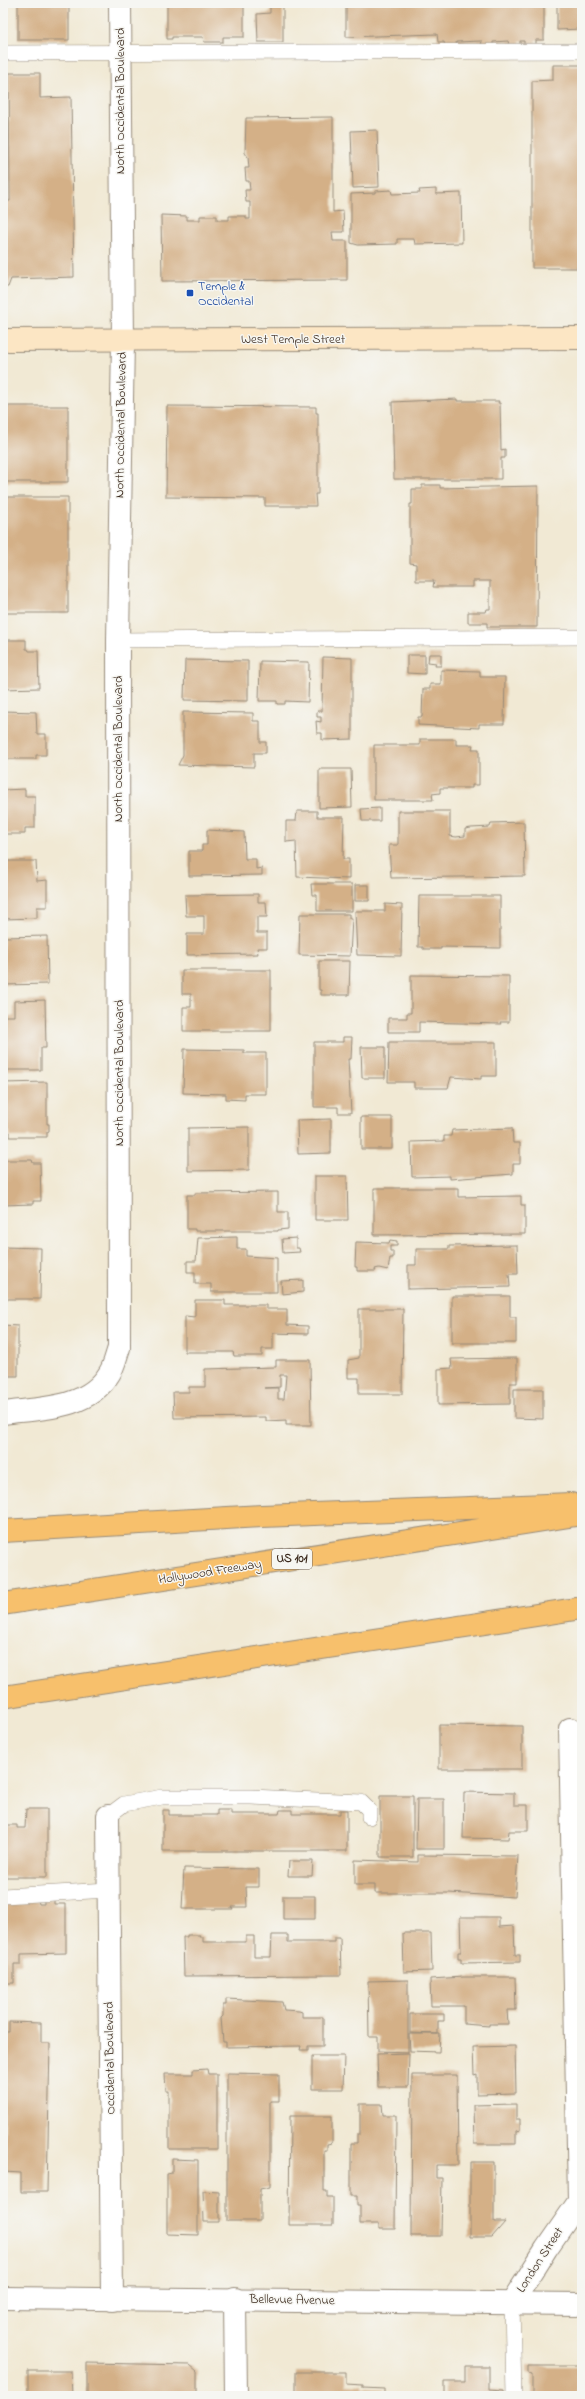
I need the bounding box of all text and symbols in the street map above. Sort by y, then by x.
street label: North Occidental Boulevard [111,27,130,174]
place label: Temple & Occidental [198,277,254,311]
marker: Temple & Occidental [185,288,195,298]
street label: West Temple Street [241,330,346,349]
street label: North Occidental Boulevard [110,351,132,498]
street label: North Occidental Boulevard [109,675,128,822]
street label: North Occidental Boulevard [110,999,129,1146]
road number: US 101 [272,1549,312,1569]
street label: Hollywood Freeway [157,1554,263,1590]
street label: Occidental Boulevard [100,2001,120,2115]
street label: London Street [512,2223,569,2296]
street label: Bellevue Avenue [248,2290,335,2310]

